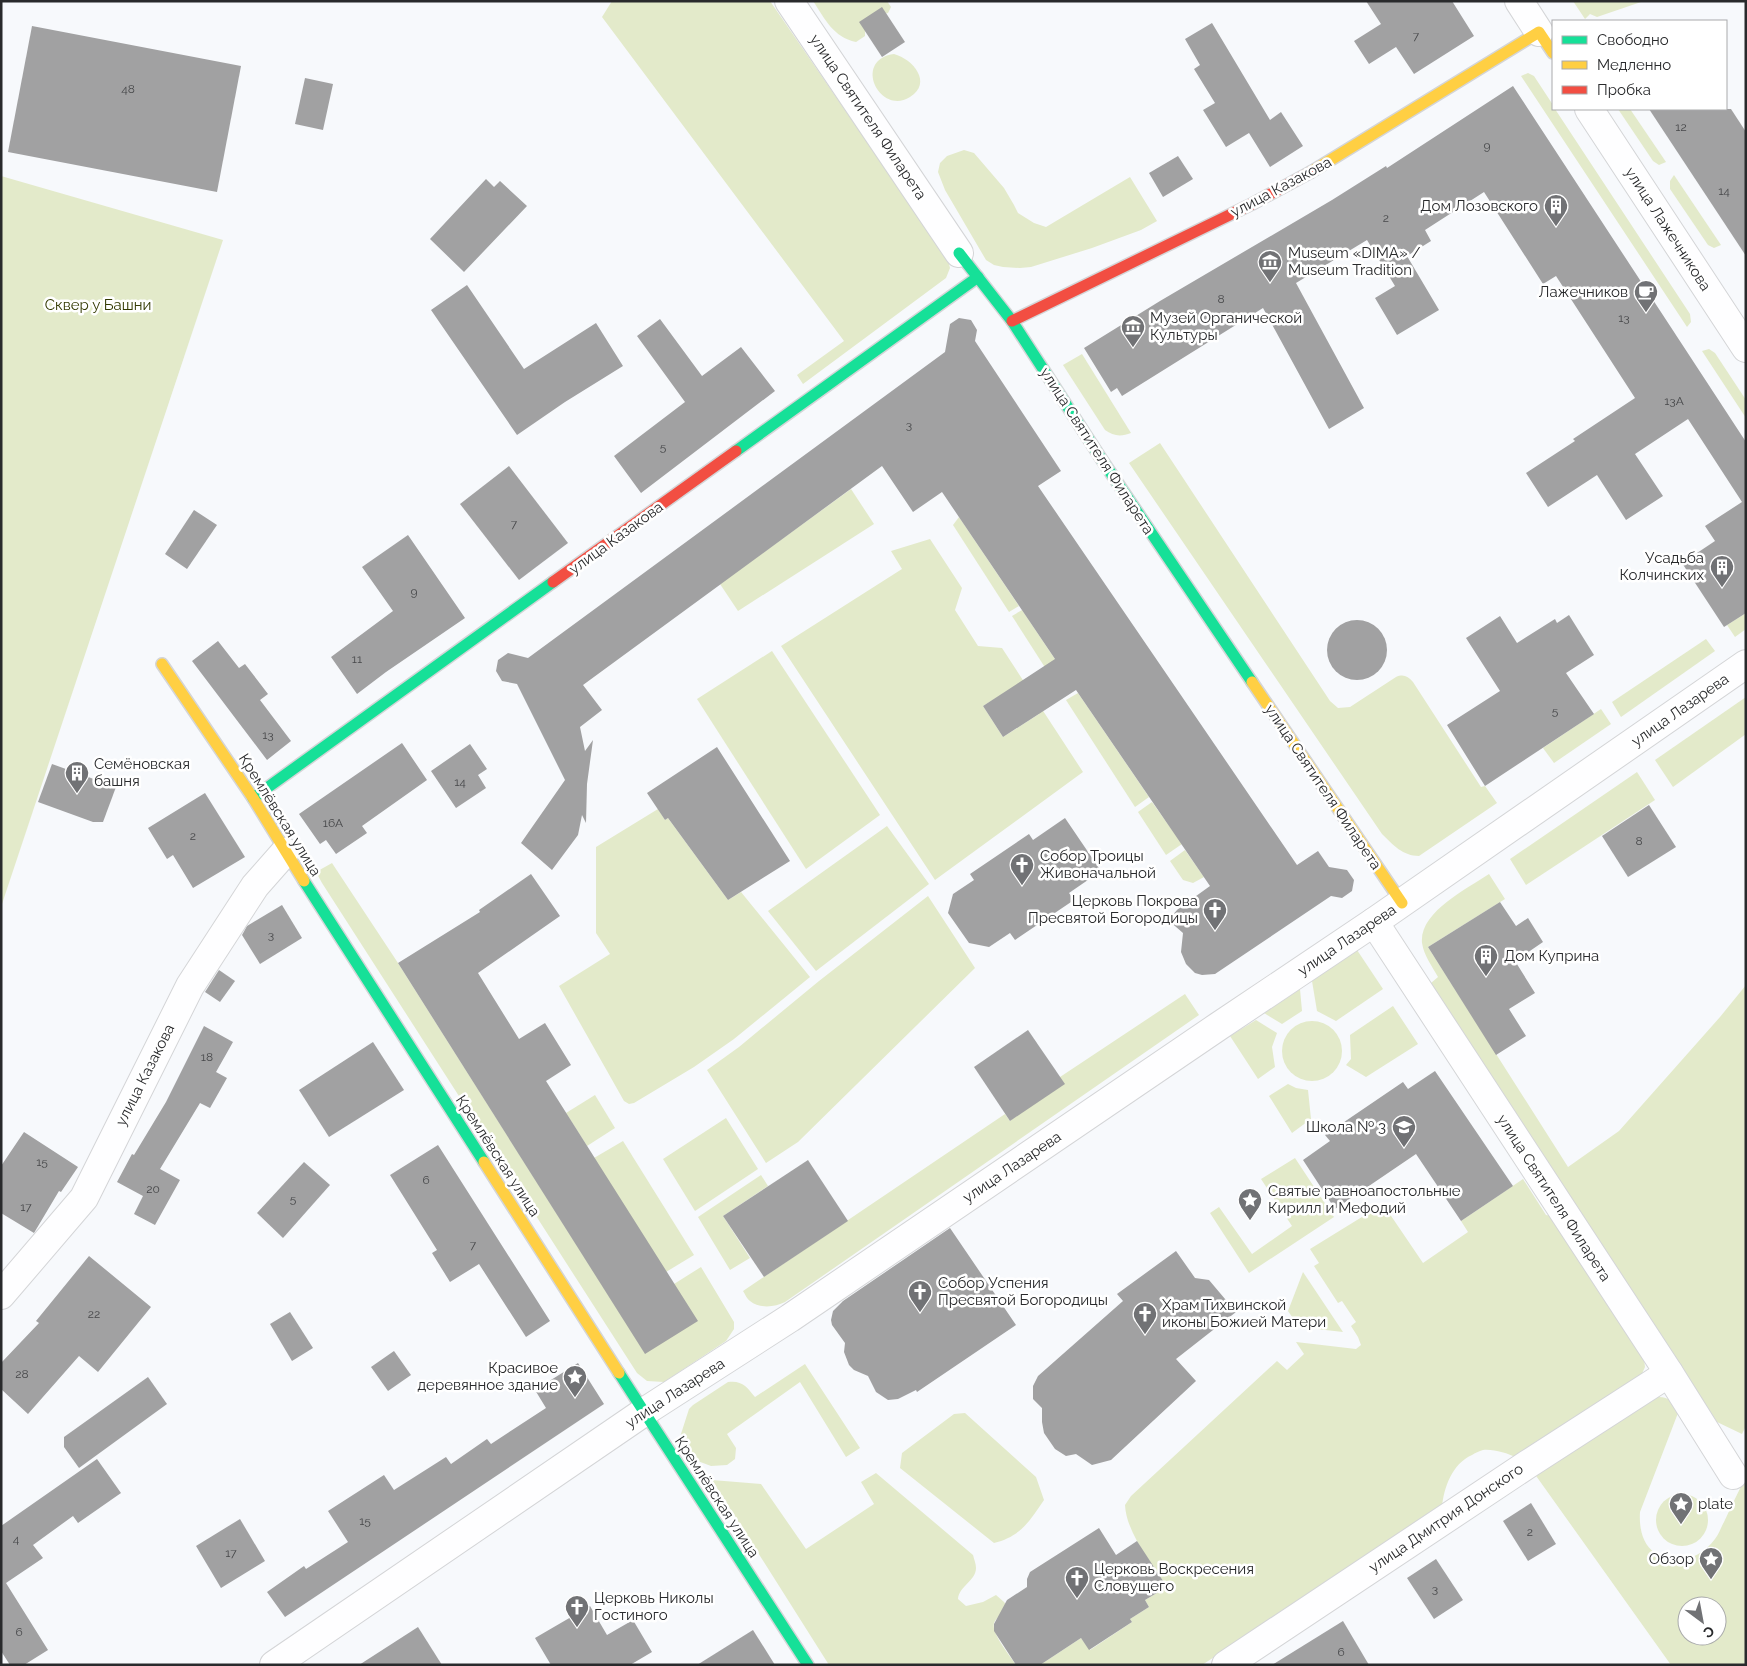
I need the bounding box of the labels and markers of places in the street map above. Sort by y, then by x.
building icon: Дом Лозовского [1543,193,1569,227]
place label: Дом Лозовского [1420,197,1538,215]
place label: Museum «DIMA» / Museum Tradition [1288,244,1420,279]
museum icon: Museum «DIMA» / Museum Tradition [1257,249,1283,283]
cafe icon: Лажечников [1633,279,1659,313]
place label: Лажечников [1539,283,1628,301]
place label: Музей Органической Культуры [1150,309,1302,344]
museum icon: Музей Органической Культуры [1120,314,1146,348]
place label: Усадьба Колчинских [1620,549,1704,584]
building icon: Усадьба Колчинских [1709,554,1735,588]
place label: Семёновская башня [94,755,190,790]
building icon: Семёновская башня [64,760,90,794]
place label: Собор Троицы Живоначальной [1040,847,1156,882]
church icon: Собор Троицы Живоначальной [1009,852,1035,886]
place label: Церковь Покрова Пресвятой Богородицы [1028,892,1198,927]
church icon: Церковь Покрова Пресвятой Богородицы [1202,897,1228,931]
building icon: Дом Куприна [1473,943,1499,977]
place label: Дом Куприна [1504,947,1599,965]
school or university icon: Школа № 3 [1391,1114,1417,1148]
place label: Школа № 3 [1306,1118,1386,1136]
place label: Святые равноапостольные Кирилл и Мефодий [1268,1182,1461,1217]
place icon: Святые равноапостольные Кирилл и Мефодий [1237,1187,1263,1221]
place label: Собор Успения Пресвятой Богородицы [938,1274,1108,1309]
church icon: Собор Успения Пресвятой Богородицы [907,1279,933,1313]
place label: Храм Тихвинской иконы Божией Матери [1162,1296,1326,1331]
church icon: Храм Тихвинской иконы Божией Матери [1132,1301,1158,1335]
place label: Красивое деревянное здание [417,1359,558,1394]
place icon: Красивое деревянное здание [562,1364,588,1398]
place icon: plate [1668,1491,1694,1525]
place label: plate [1698,1495,1733,1513]
place icon: Обзор [1698,1546,1724,1580]
place label: Обзор [1649,1550,1694,1568]
place label: Церковь Воскресения Словущего [1094,1560,1254,1595]
church icon: Церковь Воскресения Словущего [1064,1565,1090,1599]
place label: Церковь Николы Гостиного [594,1589,714,1624]
church icon: Церковь Николы Гостиного [564,1594,590,1628]

